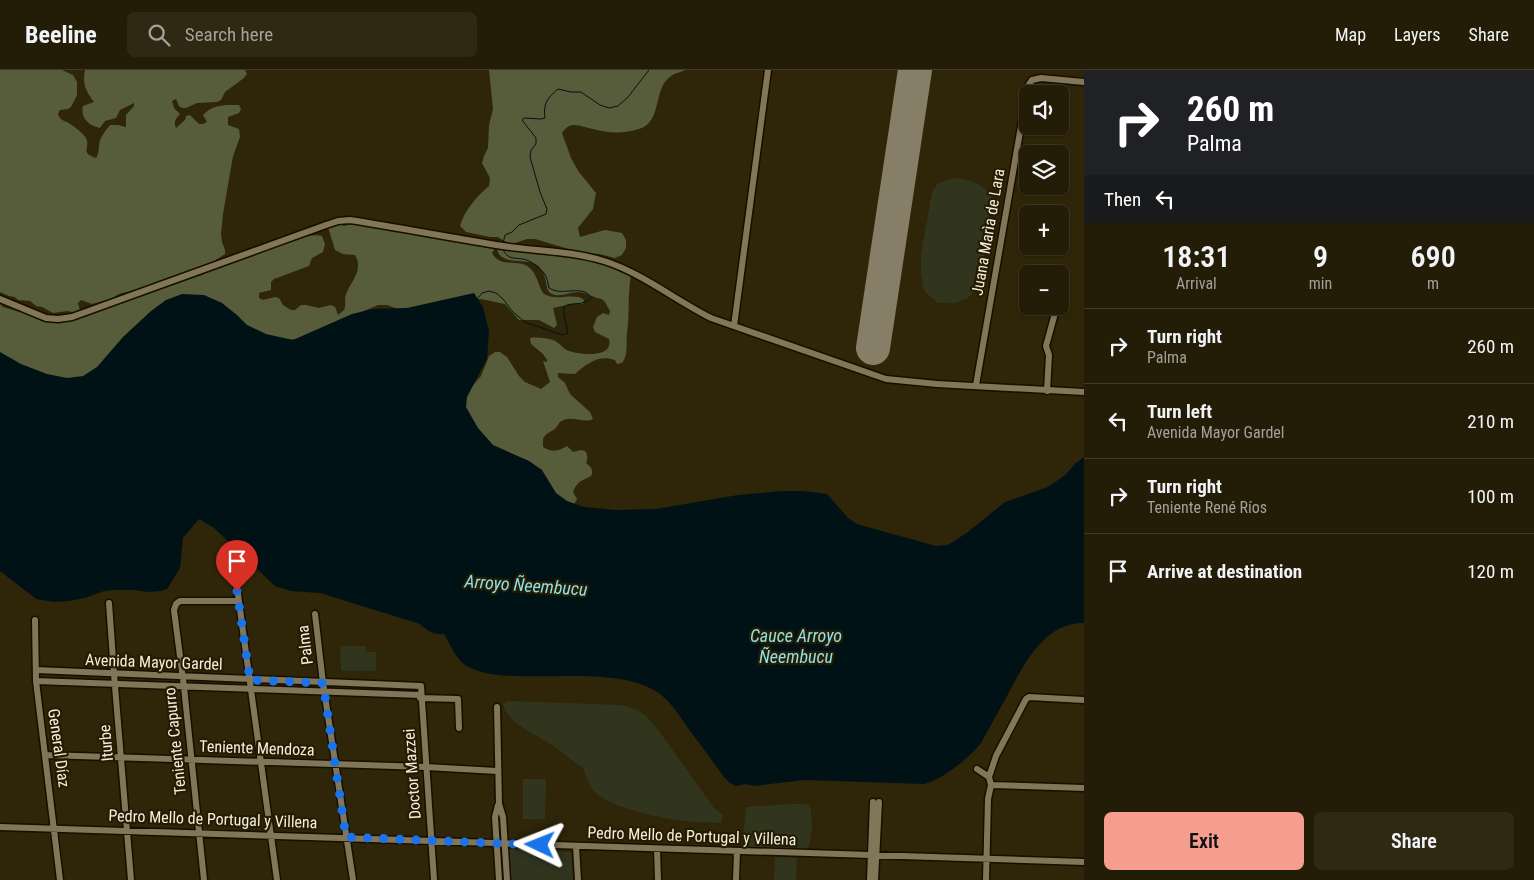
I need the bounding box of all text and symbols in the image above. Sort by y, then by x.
search box [127,12,477,57]
text: Beeline [25,21,97,49]
icon: search [145,21,173,49]
text: Search here [185,23,273,46]
text: Map [1335,24,1366,45]
text: Layers [1394,24,1441,45]
text: Share [1469,24,1509,45]
map controls [1019,85,1069,315]
button: sound [1019,85,1069,135]
text: 260 m [1187,89,1274,130]
icon: right [1104,90,1169,155]
text: Palma [1187,131,1242,156]
button: layers [1019,145,1069,195]
street label: Juana Marìa de Lara [967,167,1009,297]
icon: left [1151,185,1179,213]
text: Then [1104,188,1141,211]
button: + [1019,205,1069,255]
text: 18:31 [1162,239,1231,274]
text: 9 [1313,239,1328,274]
text: 690 [1410,239,1456,274]
button: − [1019,265,1069,315]
text: Arrival [1176,274,1217,293]
text: min [1309,274,1332,293]
text: m [1427,274,1439,293]
text: Turn right [1147,325,1222,348]
icon: right [1104,332,1132,360]
text: 260 m [1467,335,1514,358]
text: Palma [1147,348,1187,367]
text: Turn left [1147,400,1212,423]
icon: left [1104,407,1132,435]
text: 210 m [1467,410,1514,433]
text: Avenida Mayor Gardel [1147,423,1284,442]
text: Turn right [1147,475,1222,498]
icon: right [1104,482,1132,510]
text: 100 m [1467,485,1514,508]
text: Teniente René Ríos [1147,498,1267,517]
pin [216,540,258,591]
icon: arrive [223,547,251,575]
icon: arrive [1104,557,1132,585]
text: Arrive at destination [1147,560,1302,583]
text: 120 m [1467,560,1514,583]
water label: Arroyo Ñeembucu [463,570,589,600]
street label: Palma [293,624,317,666]
water label: Cauce Arroyo Ñeembucu [750,625,842,667]
street label: Avenida Mayor Gardel [85,650,223,674]
street label: Teniente Capurro [160,686,190,796]
street label: General Díaz [44,707,74,789]
street label: Iturbe [95,724,117,762]
street label: Doctor Mazzei [399,728,425,820]
street label: Teniente Mendoza [199,736,315,760]
street label: Pedro Mello de Portugal y Villena [108,806,318,832]
button: Exit [1104,812,1304,870]
button: Share [1314,812,1514,870]
position arrow [513,818,565,870]
street label: Pedro Mello de Portugal y Villena [587,823,797,849]

